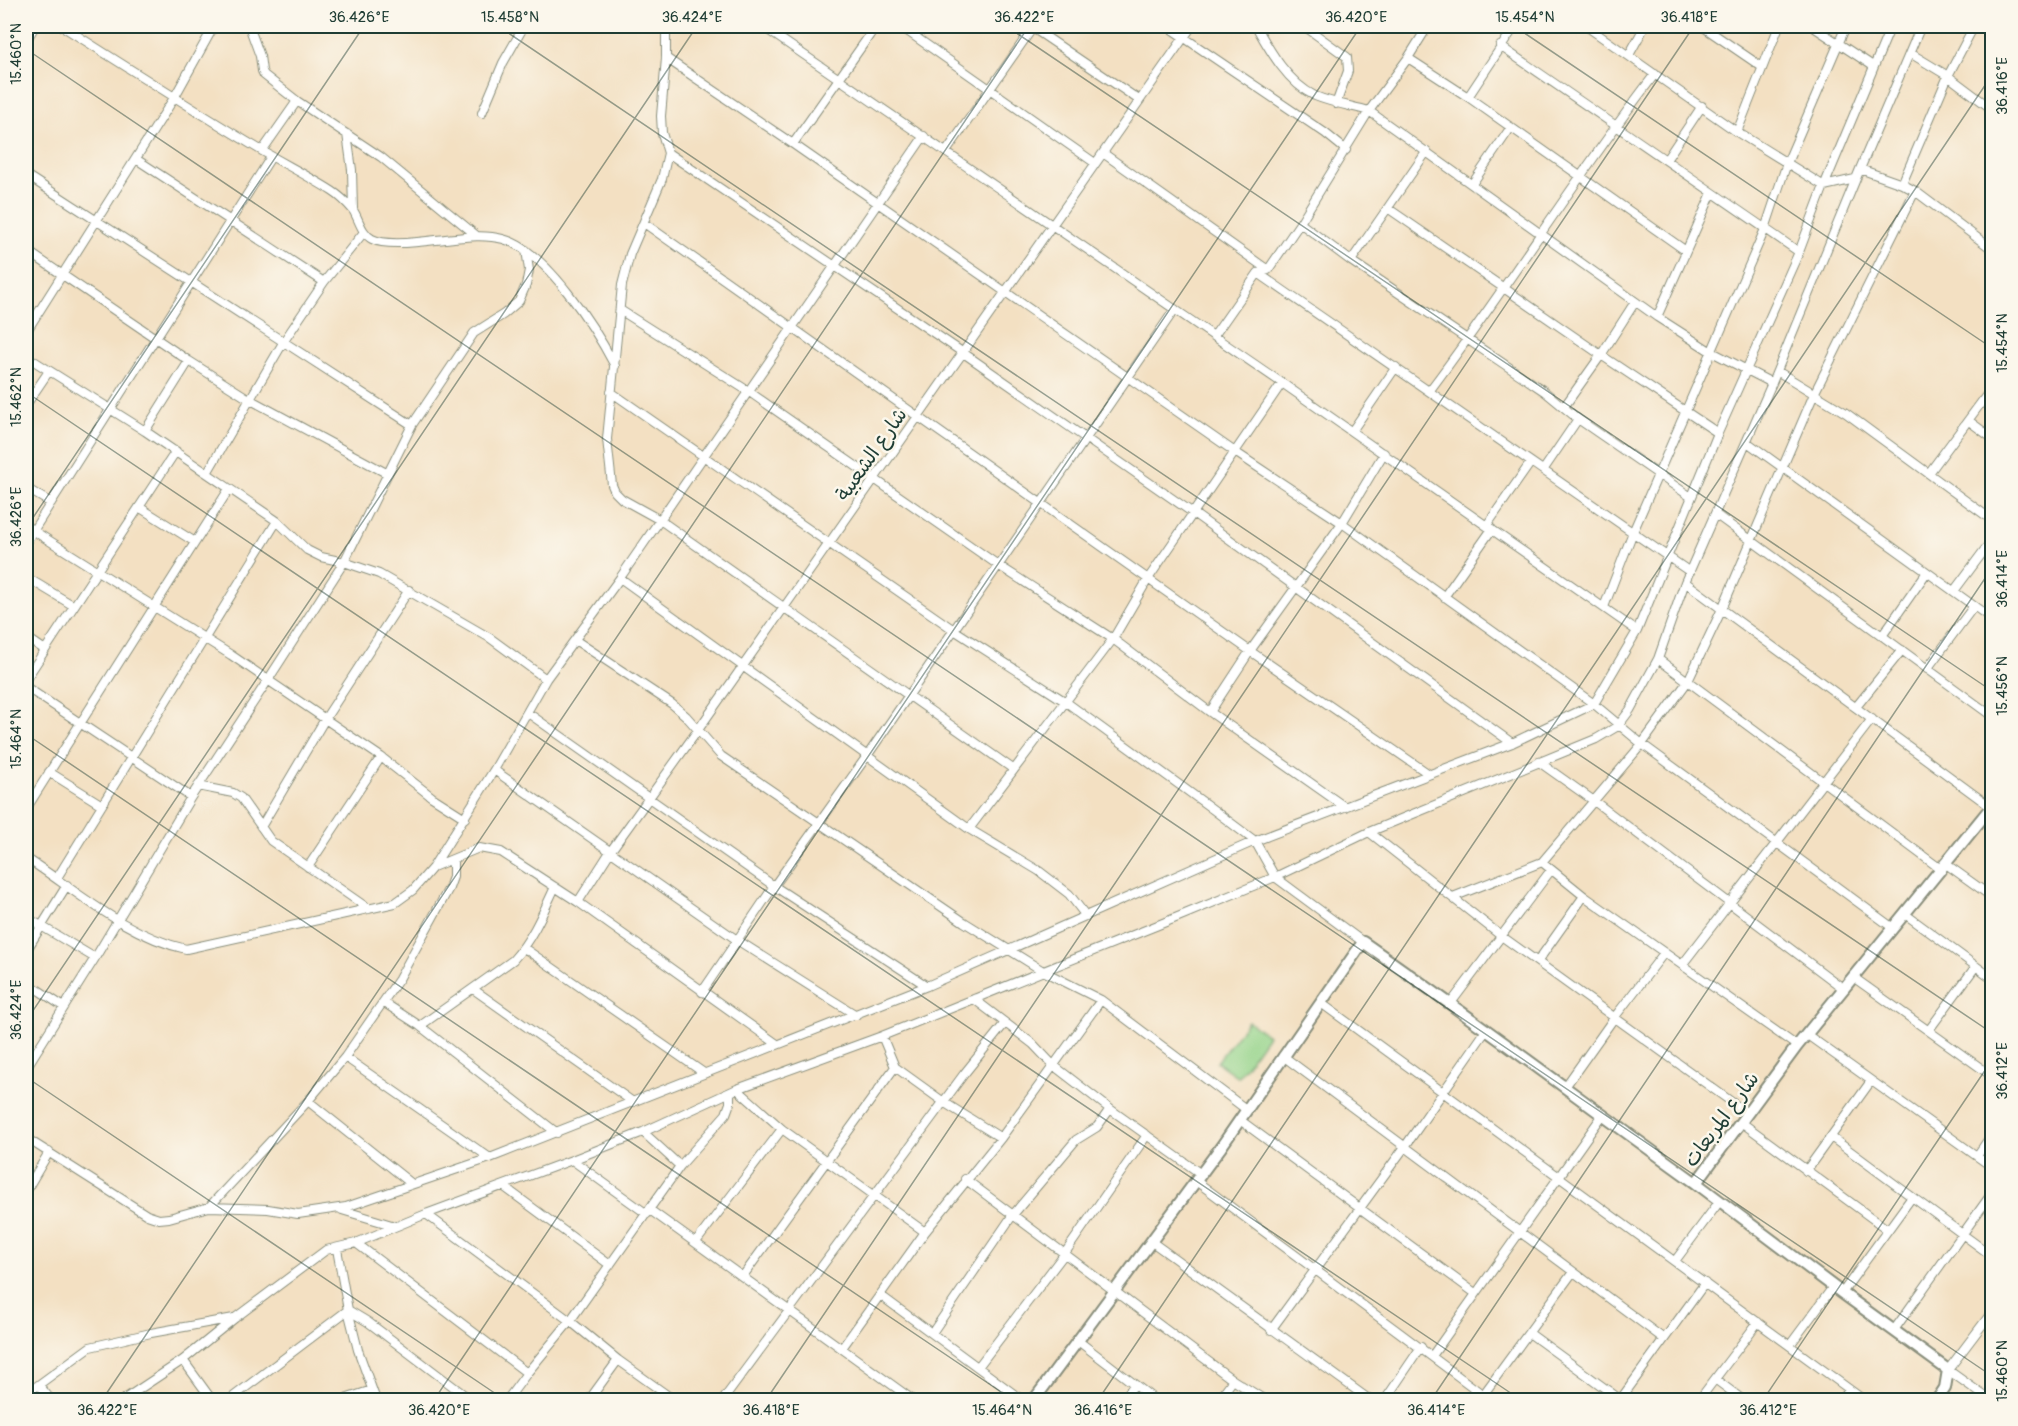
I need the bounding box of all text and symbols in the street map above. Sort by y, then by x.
text: 36.426°E [329,8,389,27]
text: 15.458°N [481,8,539,27]
text: 36.424°E [662,8,722,27]
text: 36.422°E [994,8,1054,27]
text: 36.420°E [1325,8,1387,27]
text: 15.454°N [1495,8,1555,27]
text: 36.418°E [1661,8,1718,27]
text: 15.460°N [7,23,26,85]
text: 36.416°E [1993,57,2012,115]
text: 15.454°N [1993,313,2012,373]
text: 15.462°N [7,367,26,427]
street label: شارع الشعبية [830,403,913,506]
text: 36.426°E [7,487,26,547]
text: 36.414°E [1993,550,2012,608]
text: 15.456°N [1993,656,2012,716]
text: 15.464°N [7,709,26,769]
text: 36.424°E [7,980,26,1040]
text: 36.412°E [1993,1042,2012,1100]
street label: شارع المربعات [1678,1067,1765,1172]
text: 15.460°N [1993,1340,2012,1402]
text: 36.422°E [77,1401,137,1420]
text: 36.420°E [408,1401,470,1420]
text: 36.418°E [743,1401,800,1420]
text: 15.464°N [972,1401,1032,1420]
text: 36.416°E [1074,1401,1132,1420]
text: 36.414°E [1407,1401,1465,1420]
text: 36.412°E [1739,1401,1797,1420]

